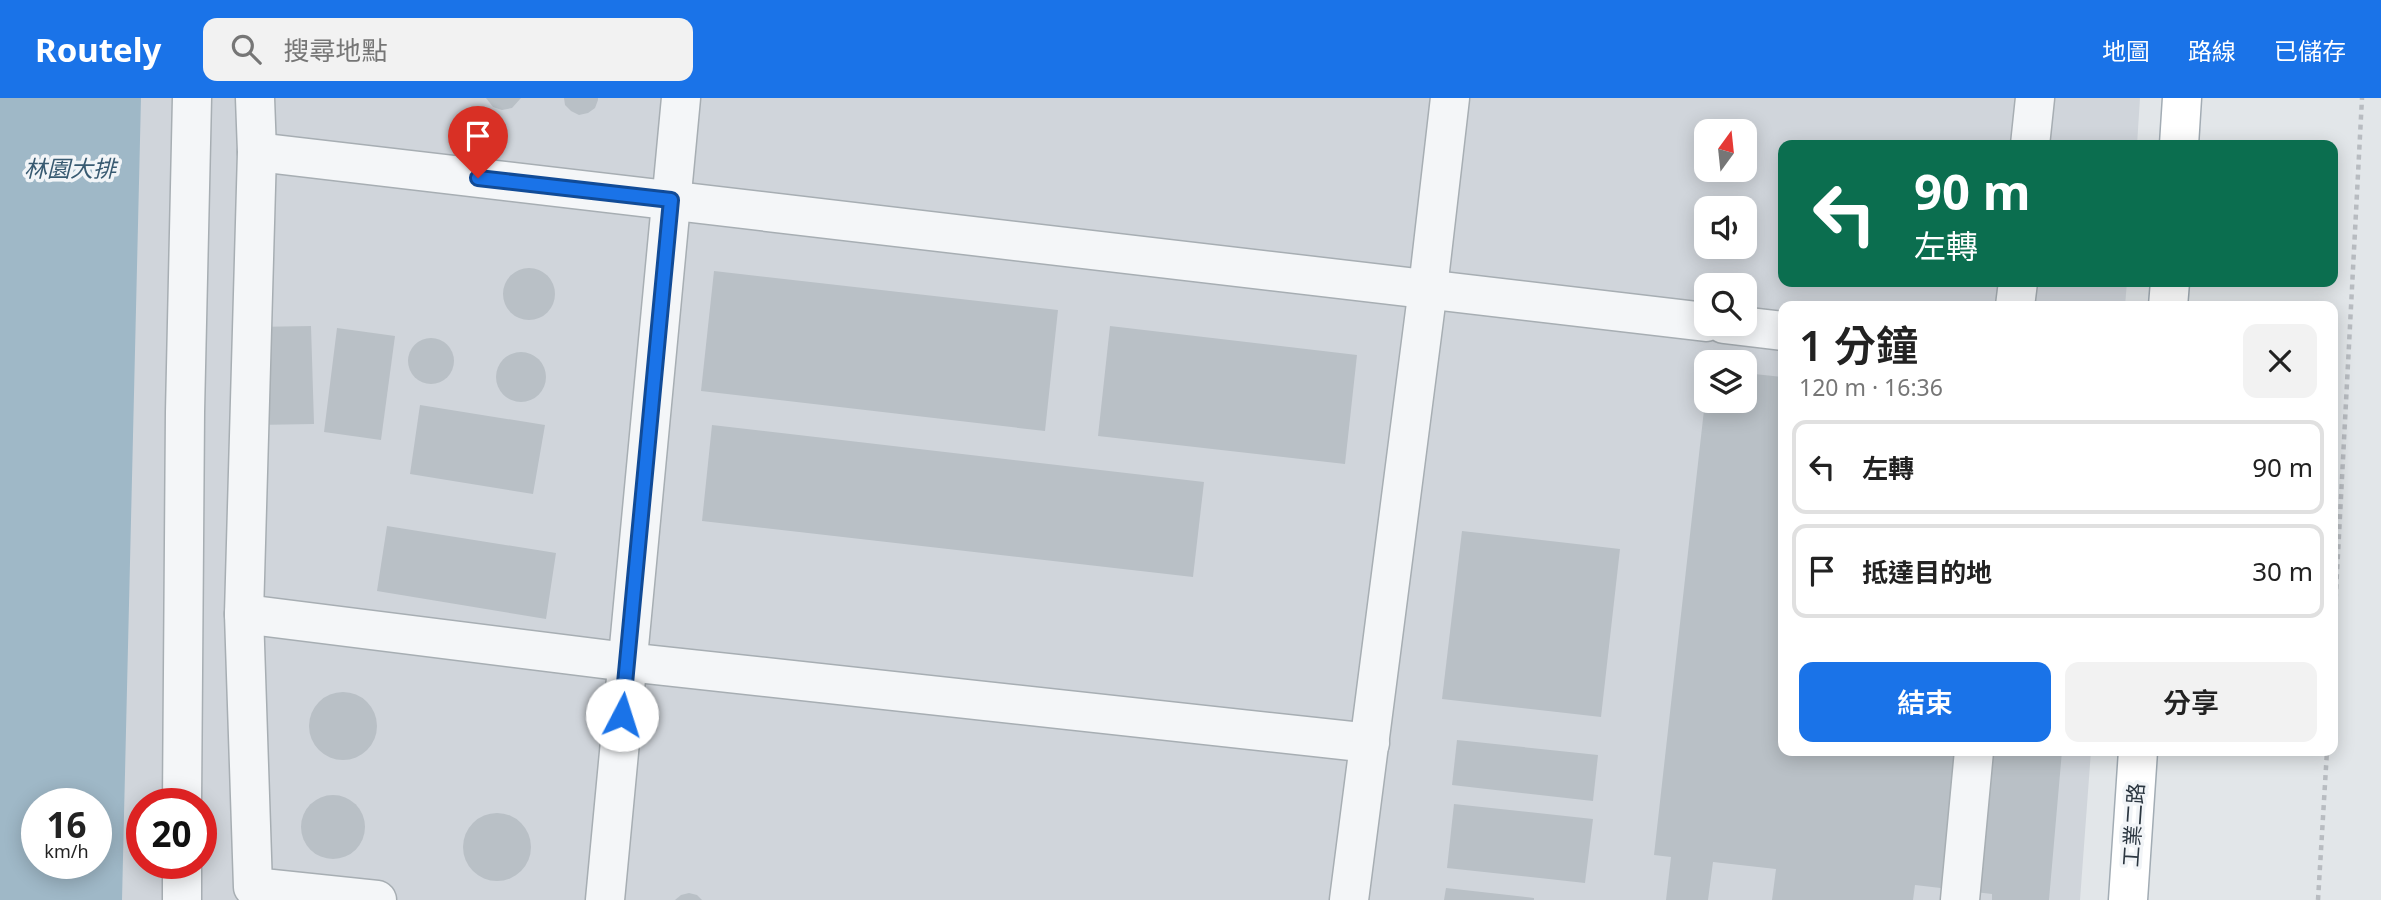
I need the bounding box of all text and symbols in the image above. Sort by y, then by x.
search box [203,18,693,81]
text: Routely [35,27,161,72]
icon: search [227,30,265,68]
text: 搜尋地點 [283,32,387,68]
text: 地圖 [2102,34,2150,67]
text: 路線 [2188,34,2236,67]
text: 已儲存 [2274,34,2346,67]
pin [448,106,508,178]
icon: arrive [459,117,497,155]
north arrow [1694,119,1757,182]
map controls [1694,119,1757,413]
water label: 林園大排 [24,152,119,184]
text: 90 m [1914,158,2031,224]
icon: left [1799,168,1890,259]
button: sound [1694,196,1757,259]
text: 左轉 [1914,224,1978,267]
button: search [1694,273,1757,336]
text: 1 分鐘 [1799,316,1918,373]
button: close [2243,324,2317,398]
button: layers [1694,350,1757,413]
text: 120 m · 16:36 [1799,371,1943,403]
icon: left [1803,448,1841,486]
text: 90 m [2252,449,2313,485]
text: 左轉 [1862,450,1914,486]
icon: arrive [1803,552,1841,590]
text: 30 m [2252,553,2313,589]
text: 抵達目的地 [1862,554,1992,590]
button: 結束 [1799,662,2051,742]
button: 分享 [2065,662,2317,742]
position arrow [585,678,659,752]
street label: 工業二路 [2116,782,2150,868]
speed limit sign: 20 [126,788,217,879]
text: 16 [46,801,87,848]
text: km/h [44,839,89,863]

